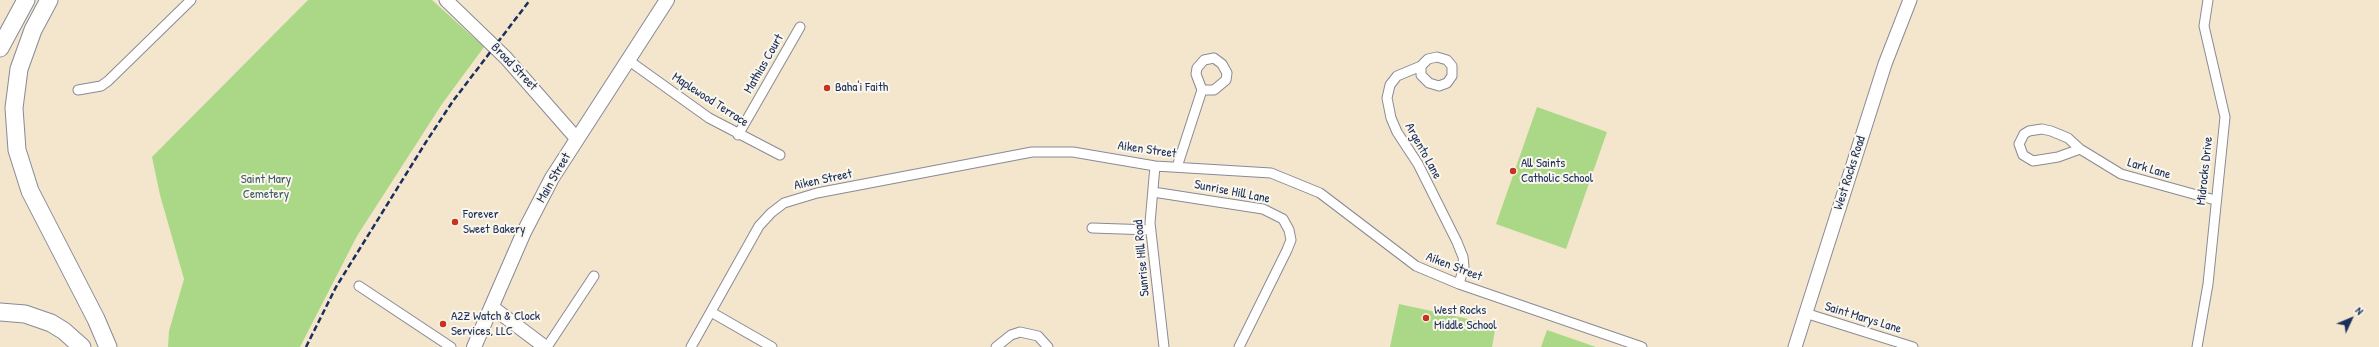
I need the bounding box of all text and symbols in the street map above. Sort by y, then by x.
street label: Mathias Court [741,32,787,96]
street label: Broad Street [487,40,541,94]
street label: Maplewood Terrace [669,69,751,131]
place label: Baha'i Faith [835,80,888,96]
marker: Baha'i Faith [822,83,832,93]
street label: Argento Lane [1401,120,1445,182]
street label: West Rocks Road [1831,134,1869,212]
street label: Midrocks Drive [2194,136,2216,206]
street label: Aiken Street [1117,138,1177,162]
street label: Main Street [534,150,574,206]
street label: Lark Lane [2126,155,2172,183]
place label: All Saints Catholic School [1521,156,1593,187]
street label: Aiken Street [793,166,853,194]
marker: All Saints Catholic School [1508,166,1518,176]
park label: Saint Mary Cemetery [241,172,291,203]
street label: Sunrise Hill Lane [1193,177,1271,207]
place label: Forever Sweet Bakery [463,207,526,238]
marker: Forever Sweet Bakery [450,217,460,227]
street label: Sunrise Hill Road [1131,219,1153,297]
street label: Aiken Street [1424,249,1484,285]
street label: Saint Marys Lane [1823,299,1903,337]
north arrow [2331,299,2371,339]
place label: West Rocks Middle School [1434,303,1497,334]
text: N [2353,304,2367,318]
place label: A2Z Watch & Clock Services, LLC [451,309,540,340]
marker: West Rocks Middle School [1421,313,1431,323]
marker: A2Z Watch & Clock Services, LLC [438,319,448,329]

